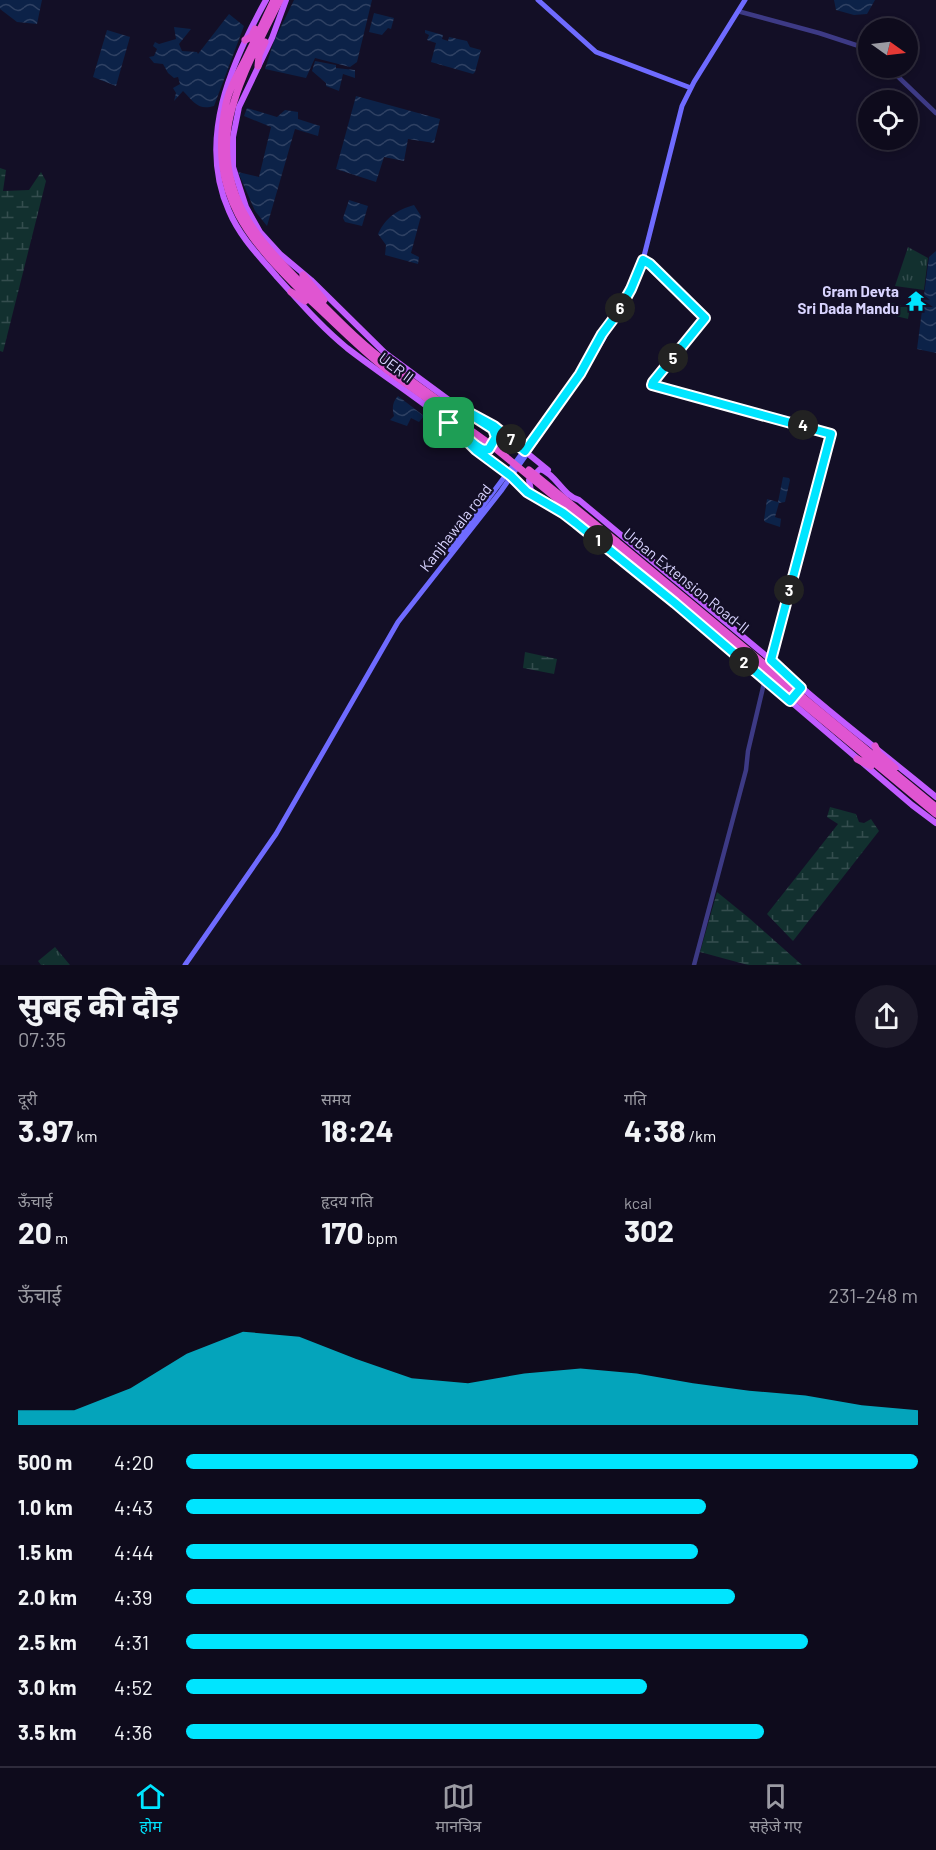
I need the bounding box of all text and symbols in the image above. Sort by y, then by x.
north arrow [858,18,918,78]
map controls [858,18,918,150]
button: locate [858,90,918,150]
place label: Gram Devta Sri Dada Mandu [797,282,899,317]
temple icon: Gram Devta Sri Dada Mandu [904,289,928,313]
pin: 6 [605,293,635,323]
text: 6 [616,298,624,317]
pin: 5 [658,343,688,373]
street label: UER II [376,348,417,386]
text: 5 [669,348,677,367]
pin [423,397,474,448]
icon: arrive [432,406,465,439]
pin: 4 [788,410,818,440]
text: 4 [798,415,808,434]
pin: 7 [496,424,526,454]
text: 7 [507,429,515,448]
street label: Kanjhawala road [415,480,495,575]
street label: Urban Extension Road-II [620,524,753,637]
pin: 1 [583,525,613,555]
text: 1 [595,530,601,549]
pin: 3 [774,575,804,605]
text: 3 [785,580,793,599]
pin: 2 [729,647,759,677]
text: 2 [740,652,748,671]
text: सुबह की दौड़ [18,984,179,1024]
button: share [855,985,918,1048]
text: 07:35 [18,1027,66,1051]
text: दूरी [18,1089,37,1108]
text: समय [321,1089,351,1108]
text: गति [624,1089,646,1108]
text: 3.97 [18,1112,73,1148]
text: 18:24 [321,1112,394,1148]
text: 4:38 [624,1112,686,1148]
text: km [73,1126,98,1145]
text: /km [686,1126,716,1145]
text: ऊँचाई [18,1191,53,1210]
text: हृदय गति [321,1191,373,1210]
text: kcal [624,1193,652,1212]
text: 302 [624,1212,674,1248]
text: 20 [18,1214,52,1250]
text: 170 [321,1214,364,1250]
text: m [52,1228,68,1247]
text: bpm [364,1228,398,1247]
text: ऊँचाई [18,1283,61,1307]
text: 231–248 m [829,1283,918,1307]
text: 500 m [18,1450,72,1474]
text: 4:20 [114,1450,154,1474]
text: 1.0 km [18,1495,73,1519]
text: 4:43 [114,1495,153,1519]
text: 1.5 km [18,1540,73,1564]
text: 4:44 [114,1540,154,1564]
text: 2.0 km [18,1585,77,1609]
text: 4:39 [114,1585,153,1609]
text: 2.5 km [18,1630,77,1654]
text: 4:31 [114,1630,149,1654]
text: 3.0 km [18,1675,76,1699]
text: 4:52 [114,1675,153,1699]
text: 3.5 km [18,1720,76,1744]
text: 4:36 [114,1720,152,1744]
tab: होम [134,1780,167,1839]
tab: मानचित्र [435,1780,481,1839]
tab: सहेजे गए [750,1780,802,1839]

